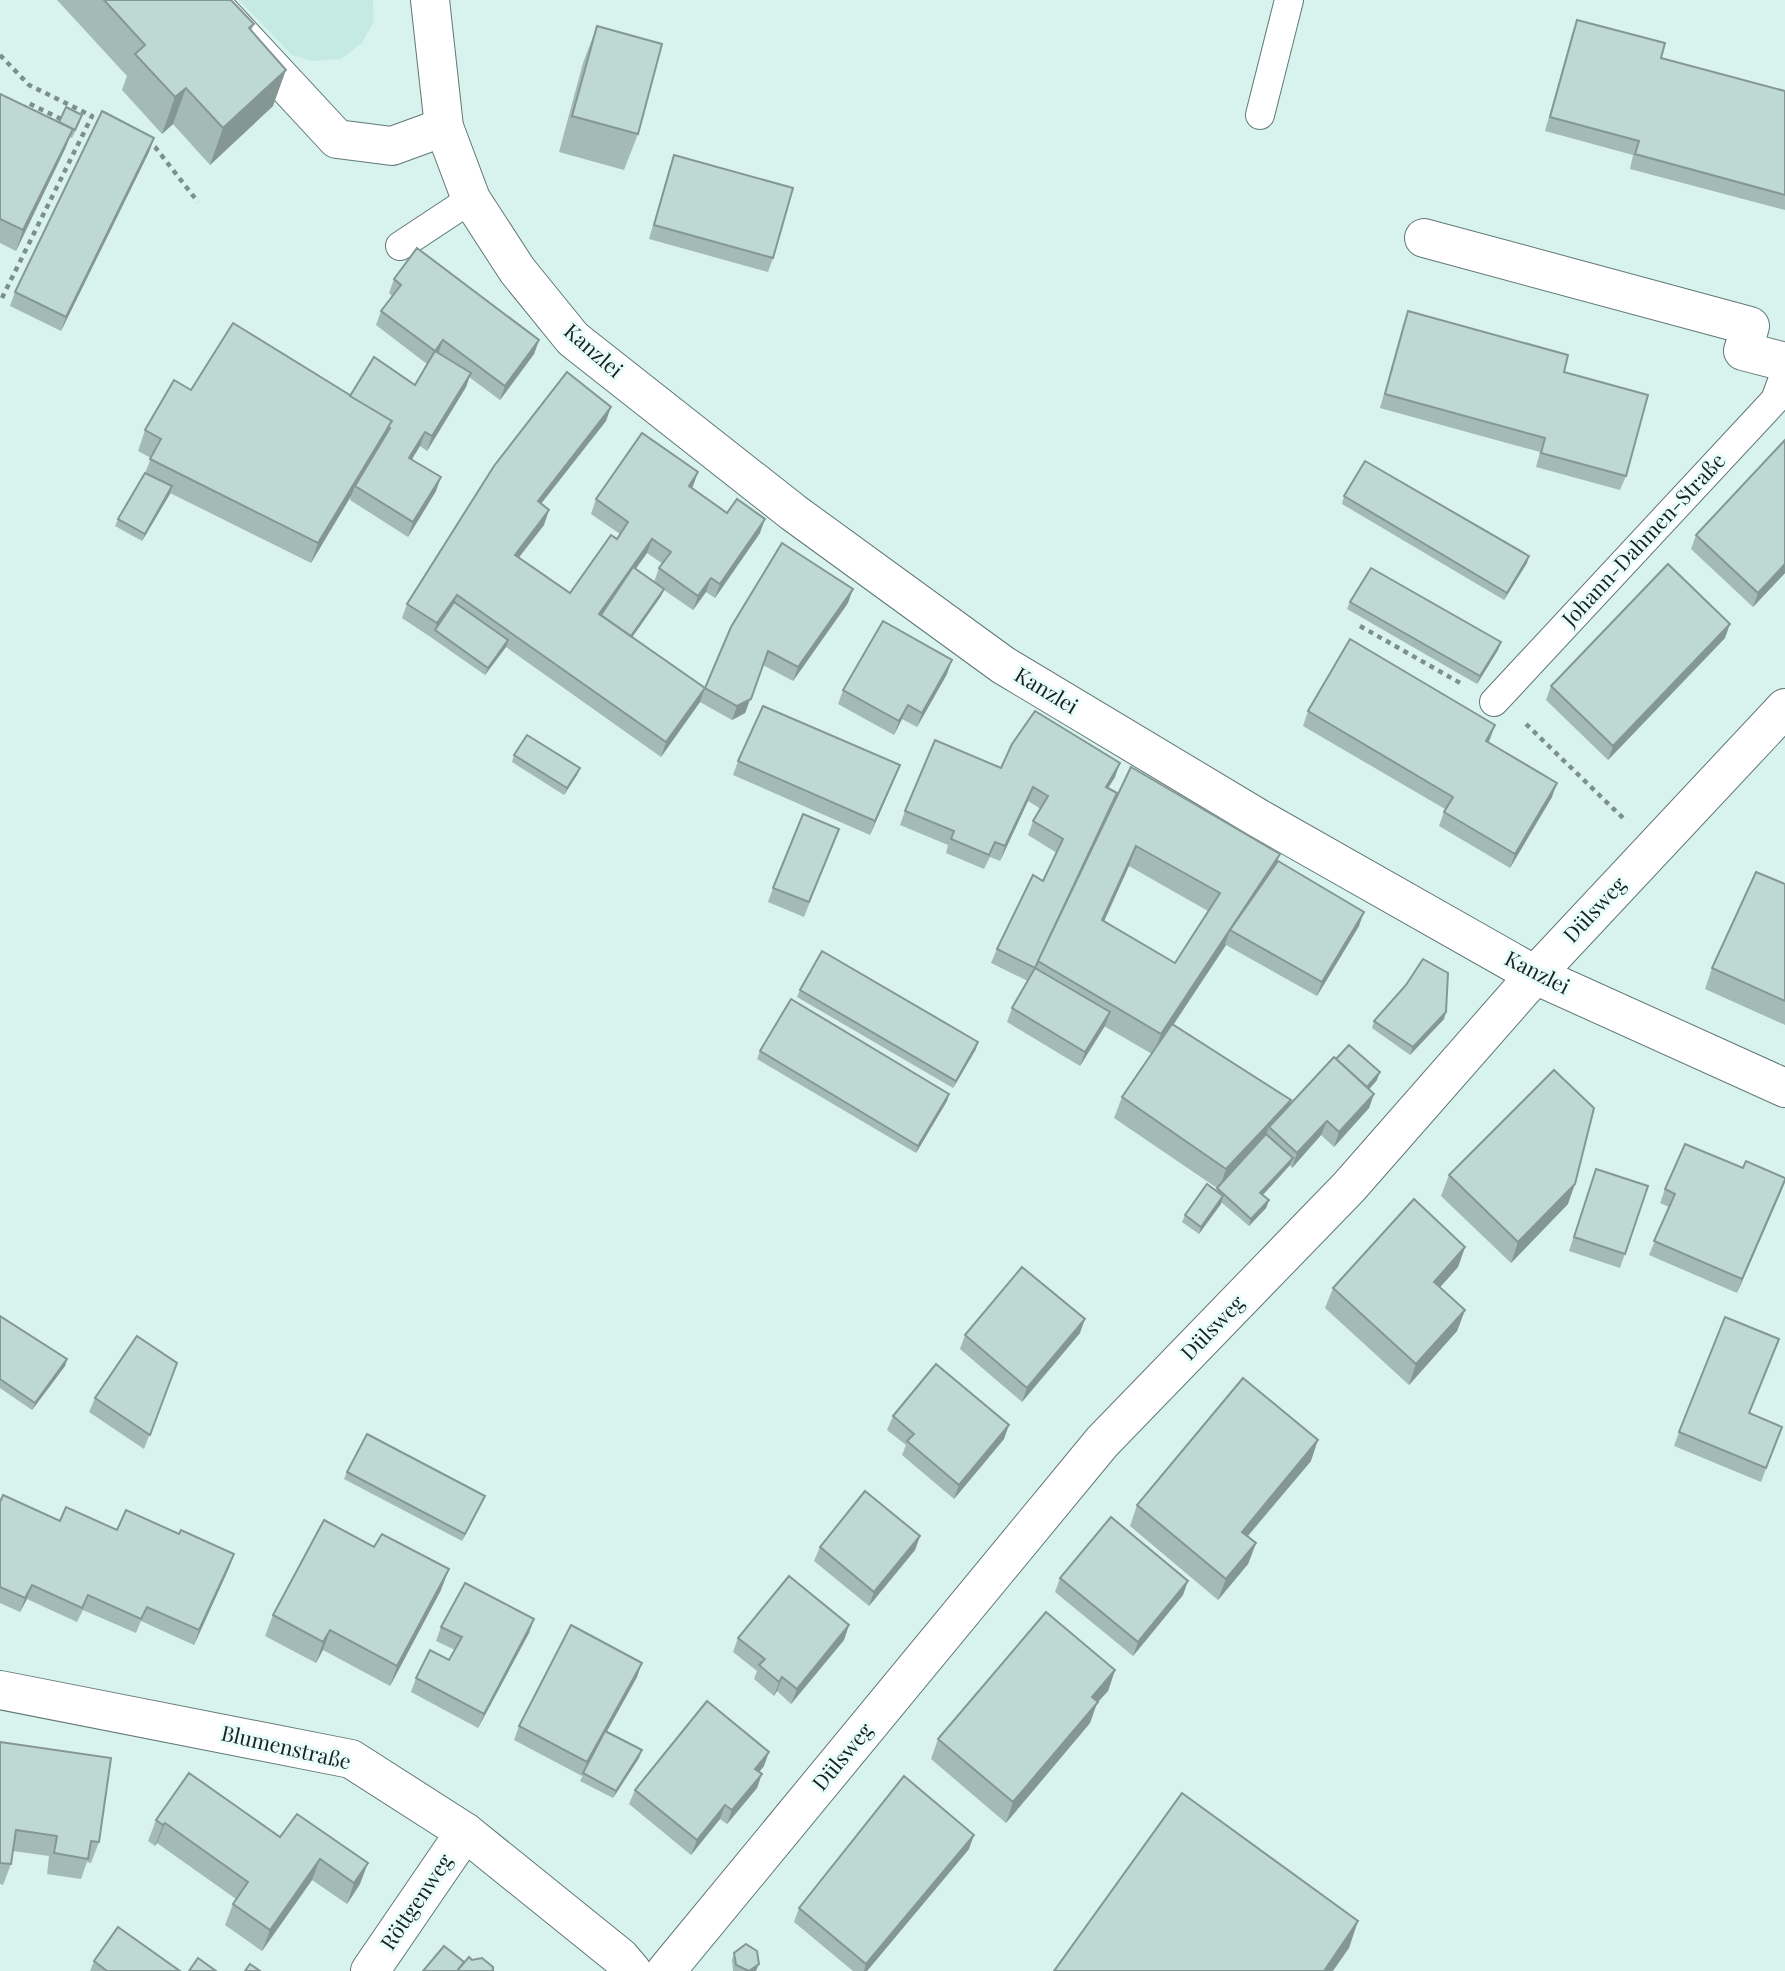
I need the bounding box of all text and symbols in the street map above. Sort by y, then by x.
street label: Kanzlei [559,316,630,383]
street label: Johann-Dahmen-Straße [1554,446,1730,632]
street label: Kanzlei [1010,659,1084,719]
street label: Dülsweg [1556,870,1631,948]
street label: Kanzlei [1501,943,1575,999]
street label: Dülsweg [1174,1288,1250,1365]
street label: Dülsweg [805,1716,878,1796]
street label: Blumenstraße [219,1718,354,1775]
street label: Röttgenweg [373,1847,458,1954]

